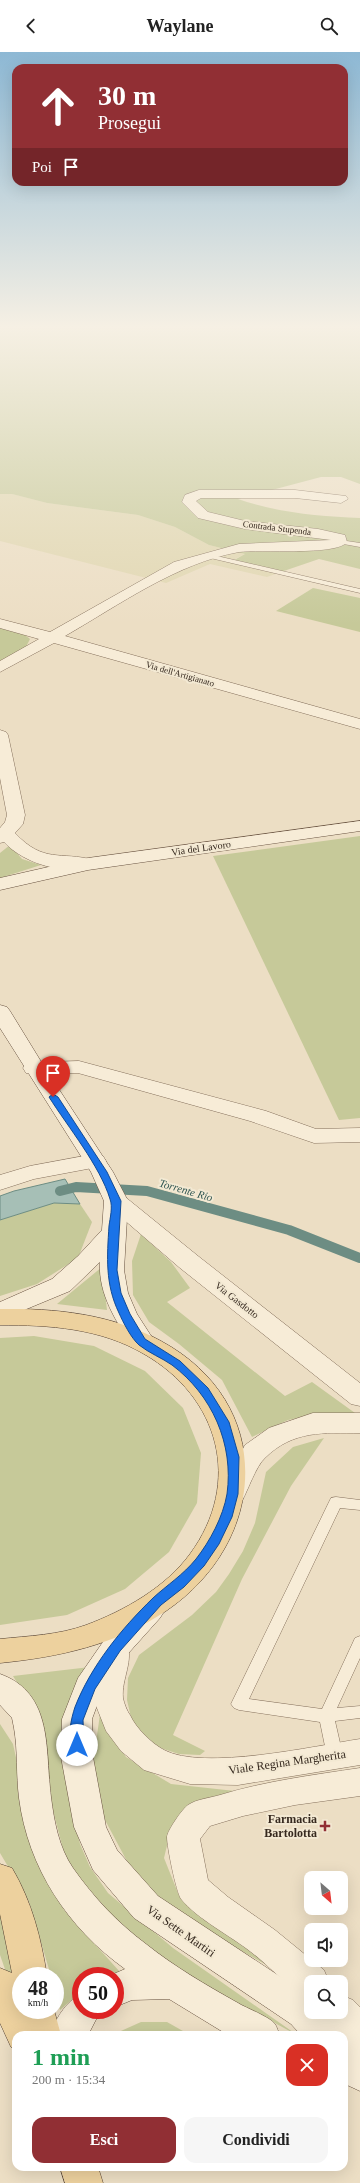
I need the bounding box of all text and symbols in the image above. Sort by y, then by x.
icon: back [20,15,42,37]
icon: search [318,15,340,37]
text: Waylane [146,16,214,36]
icon: ahead [32,80,84,132]
text: 30 m [98,80,156,111]
text: Prosegui [98,113,161,133]
icon: arrive [60,156,82,178]
text: Poi [32,159,52,175]
street label: Contrada Stupenda [242,519,312,537]
street label: Via dell'Artigianato [145,659,216,689]
street label: Via del Lavoro [171,838,231,858]
pin [36,1056,70,1097]
icon: arrive [42,1062,64,1084]
water label: Torrente Rio [158,1177,215,1203]
street label: Via Gasdotto [213,1280,261,1320]
position arrow [56,1724,98,1766]
street label: Viale Regina Margherita [227,1747,347,1777]
place label: Farmacia Bartolotta [264,1812,317,1840]
marker: Farmacia Bartolotta [320,1821,330,1831]
north arrow [304,1871,348,1915]
map controls [304,1871,348,2019]
street label: Via Sette Martiri [144,1902,219,1960]
button: sound [304,1923,348,1967]
speed limit sign: 50 [72,1967,124,2019]
button: search [304,1975,348,2019]
text: 48 [28,1977,48,1999]
text: km/h [28,1997,48,2008]
text: 1 min [32,2044,90,2070]
button: close [286,2044,328,2086]
text: 200 m · 15:34 [32,2072,105,2087]
button: Esci [32,2117,176,2163]
button: Condividi [184,2117,328,2163]

